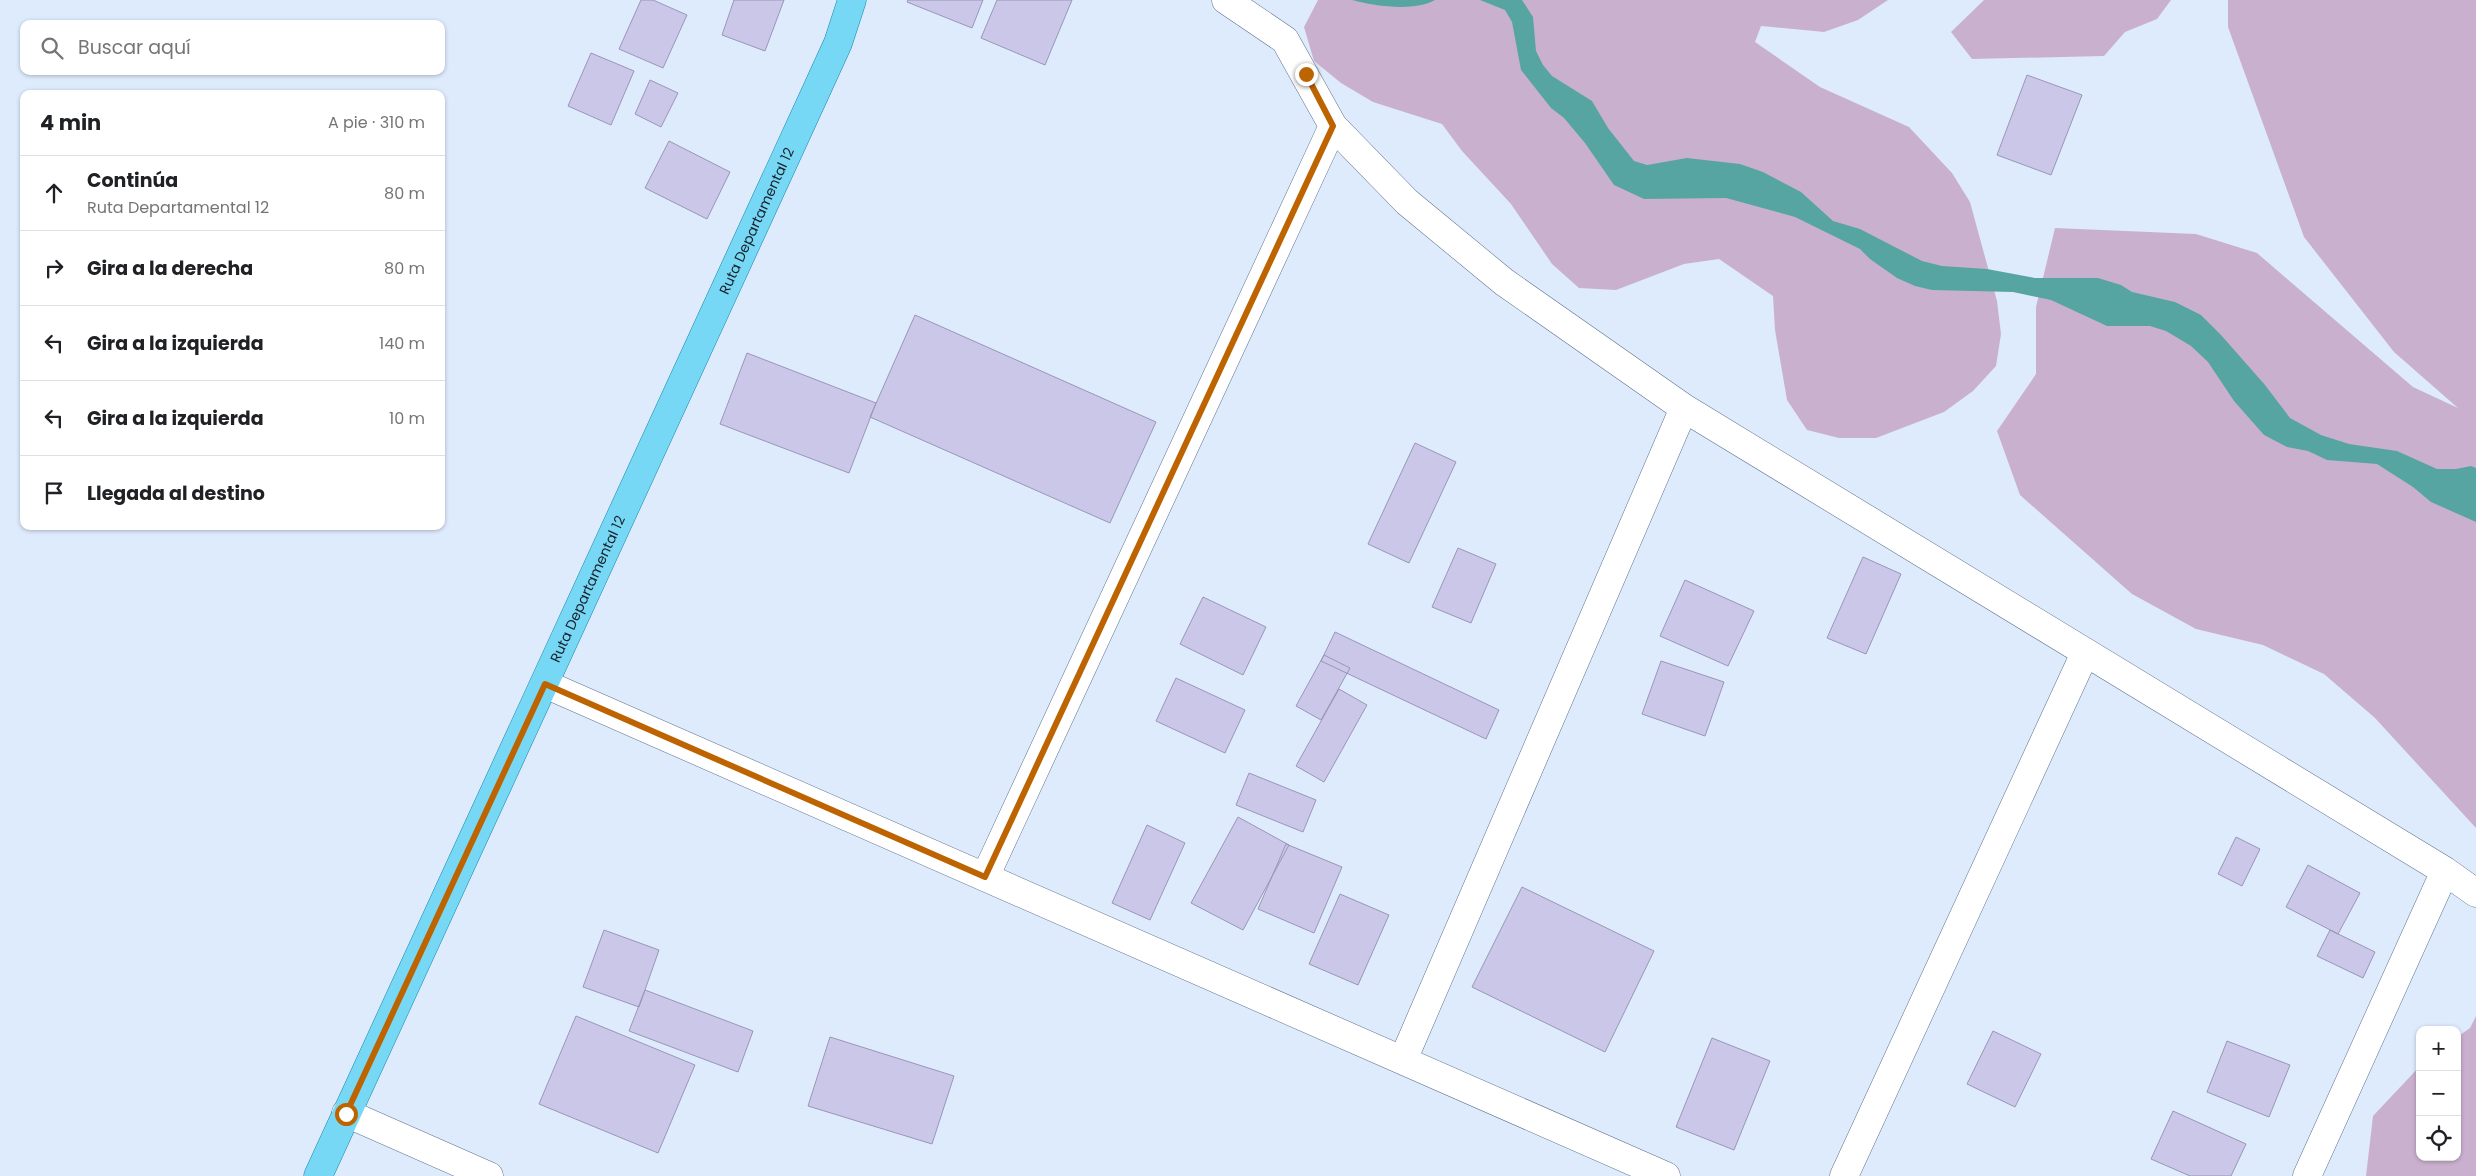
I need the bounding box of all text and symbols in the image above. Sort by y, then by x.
search box [20,20,445,75]
icon: search [38,34,66,62]
text: Buscar aquí [78,34,191,61]
route end [1295,63,1318,86]
text: 4 min [40,108,101,137]
text: A pie · 310 m [328,111,425,134]
street label: Ruta Departamental 12 [714,144,799,298]
text: Continúa [87,167,178,194]
icon: ahead [40,179,68,207]
text: 80 m [384,182,425,205]
text: Ruta Departamental 12 [87,196,269,219]
icon: right [40,254,68,282]
text: Gira a la derecha [87,255,253,282]
text: 80 m [384,257,425,280]
icon: left [40,329,68,357]
text: Gira a la izquierda [87,330,264,357]
text: 140 m [379,332,425,355]
icon: left [40,404,68,432]
text: Gira a la izquierda [87,405,264,432]
text: 10 m [389,407,425,430]
icon: arrive [40,479,68,507]
text: Llegada al destino [87,480,265,507]
street label: Ruta Departamental 12 [545,512,630,666]
map controls [2416,1026,2461,1161]
button: + [2416,1026,2461,1071]
button: − [2416,1071,2461,1116]
route start [335,1103,358,1126]
button: locate [2416,1116,2461,1161]

